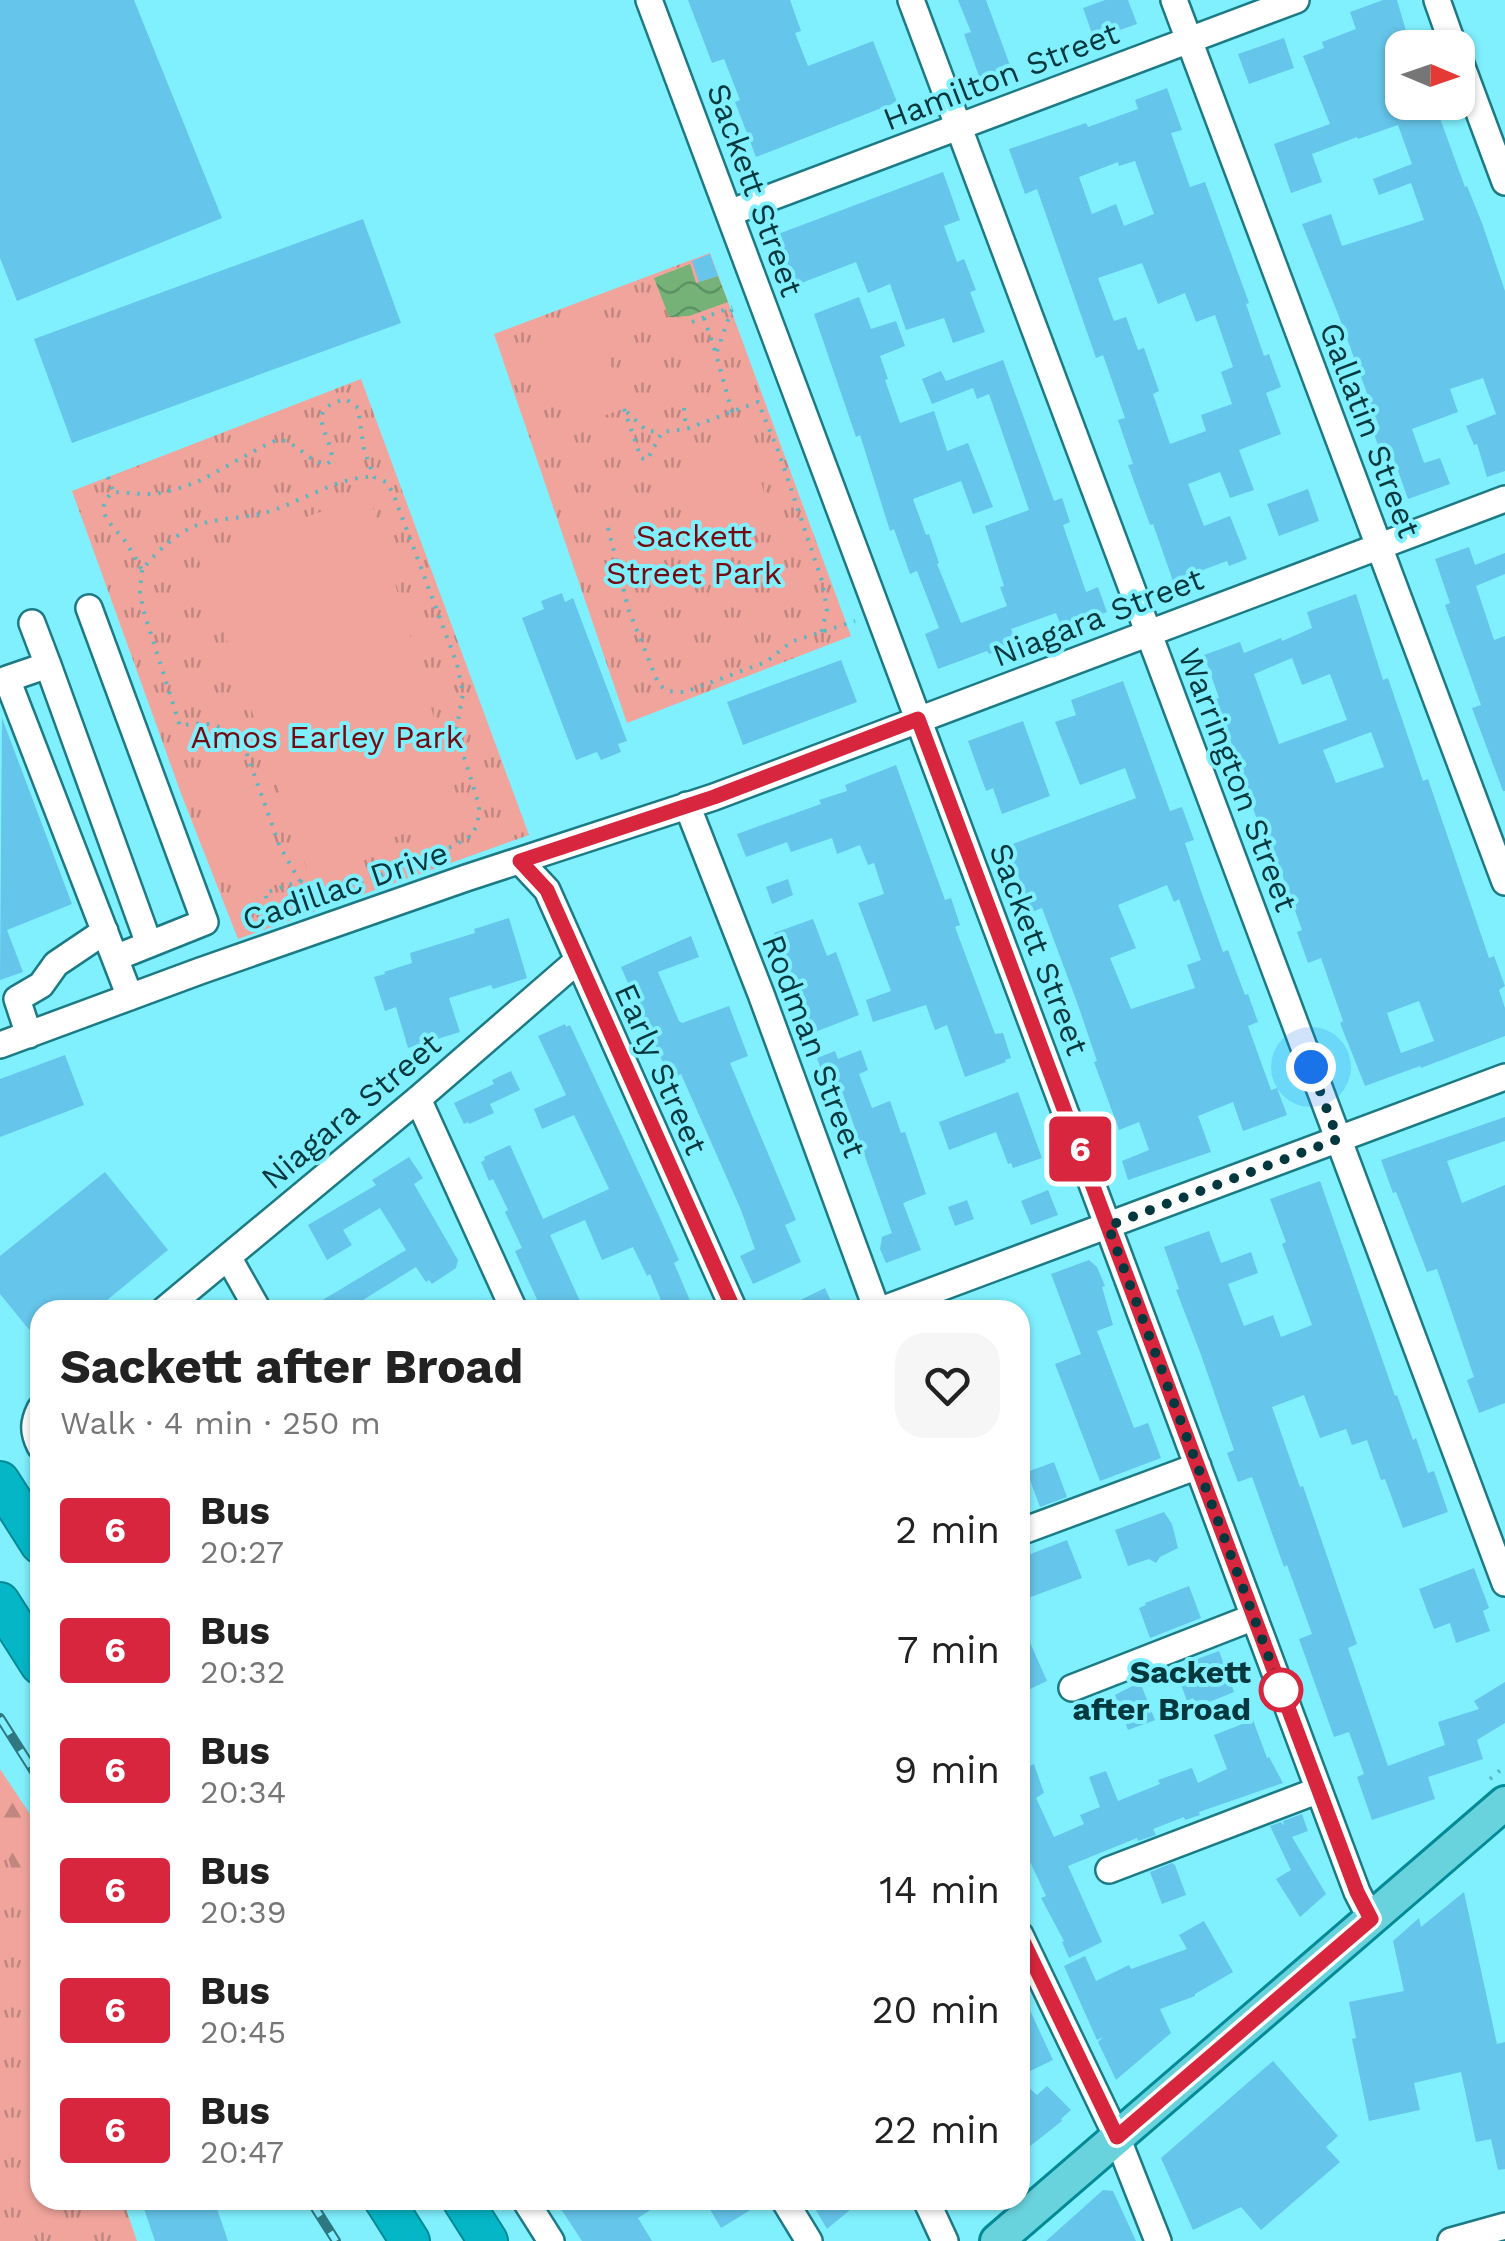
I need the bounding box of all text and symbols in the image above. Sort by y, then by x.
street label: Hamilton Street [878,14,1124,138]
north arrow [1385,30,1475,120]
map controls [1385,30,1475,120]
street label: Sackett Street [699,78,811,302]
street label: Gallatin Street [1312,317,1428,543]
park label: Sackett Street Park [606,517,782,592]
street label: Niagara Street [987,559,1209,675]
street label: Warrington Street [1170,643,1306,917]
park label: Amos Earley Park [190,718,464,756]
street label: Cadillac Drive [237,833,453,939]
street label: Sackett Street [981,838,1097,1060]
street label: Rodman Street [754,929,874,1163]
street label: Early Street [606,977,716,1161]
street label: Niagara Street [254,1025,448,1197]
your location [1286,1042,1336,1092]
line badge: 6 [1048,1116,1112,1182]
text: 6 [1069,1128,1091,1170]
button: heart [895,1333,1000,1438]
text: Sackett after Broad [60,1338,523,1395]
text: Walk · 4 min · 250 m [60,1404,381,1442]
text: Bus [200,1489,270,1533]
text: 2 min [895,1508,1000,1552]
text: 6 [104,1509,126,1551]
text: 20:27 [200,1533,284,1571]
text: Bus [200,1609,270,1653]
text: 7 min [897,1628,1000,1672]
text: 6 [104,1629,126,1671]
text: 20:32 [200,1653,285,1691]
place label: Sackett after Broad [1073,1653,1251,1728]
marker: Sackett after Broad [1260,1669,1302,1711]
text: Bus [200,1729,270,1773]
text: 9 min [894,1748,1000,1792]
text: 6 [104,1749,126,1791]
text: 20:34 [200,1773,286,1811]
text: Bus [200,1849,270,1893]
text: 14 min [879,1868,1000,1912]
text: 6 [104,1869,126,1911]
text: 20:39 [200,1893,286,1931]
text: Bus [200,1969,270,2013]
text: 20 min [871,1988,1000,2032]
text: 6 [104,1989,126,2031]
text: 20:45 [200,2013,286,2051]
text: Bus [200,2089,270,2133]
text: 22 min [873,2108,1000,2152]
text: 6 [104,2109,126,2151]
text: 20:47 [200,2133,284,2171]

